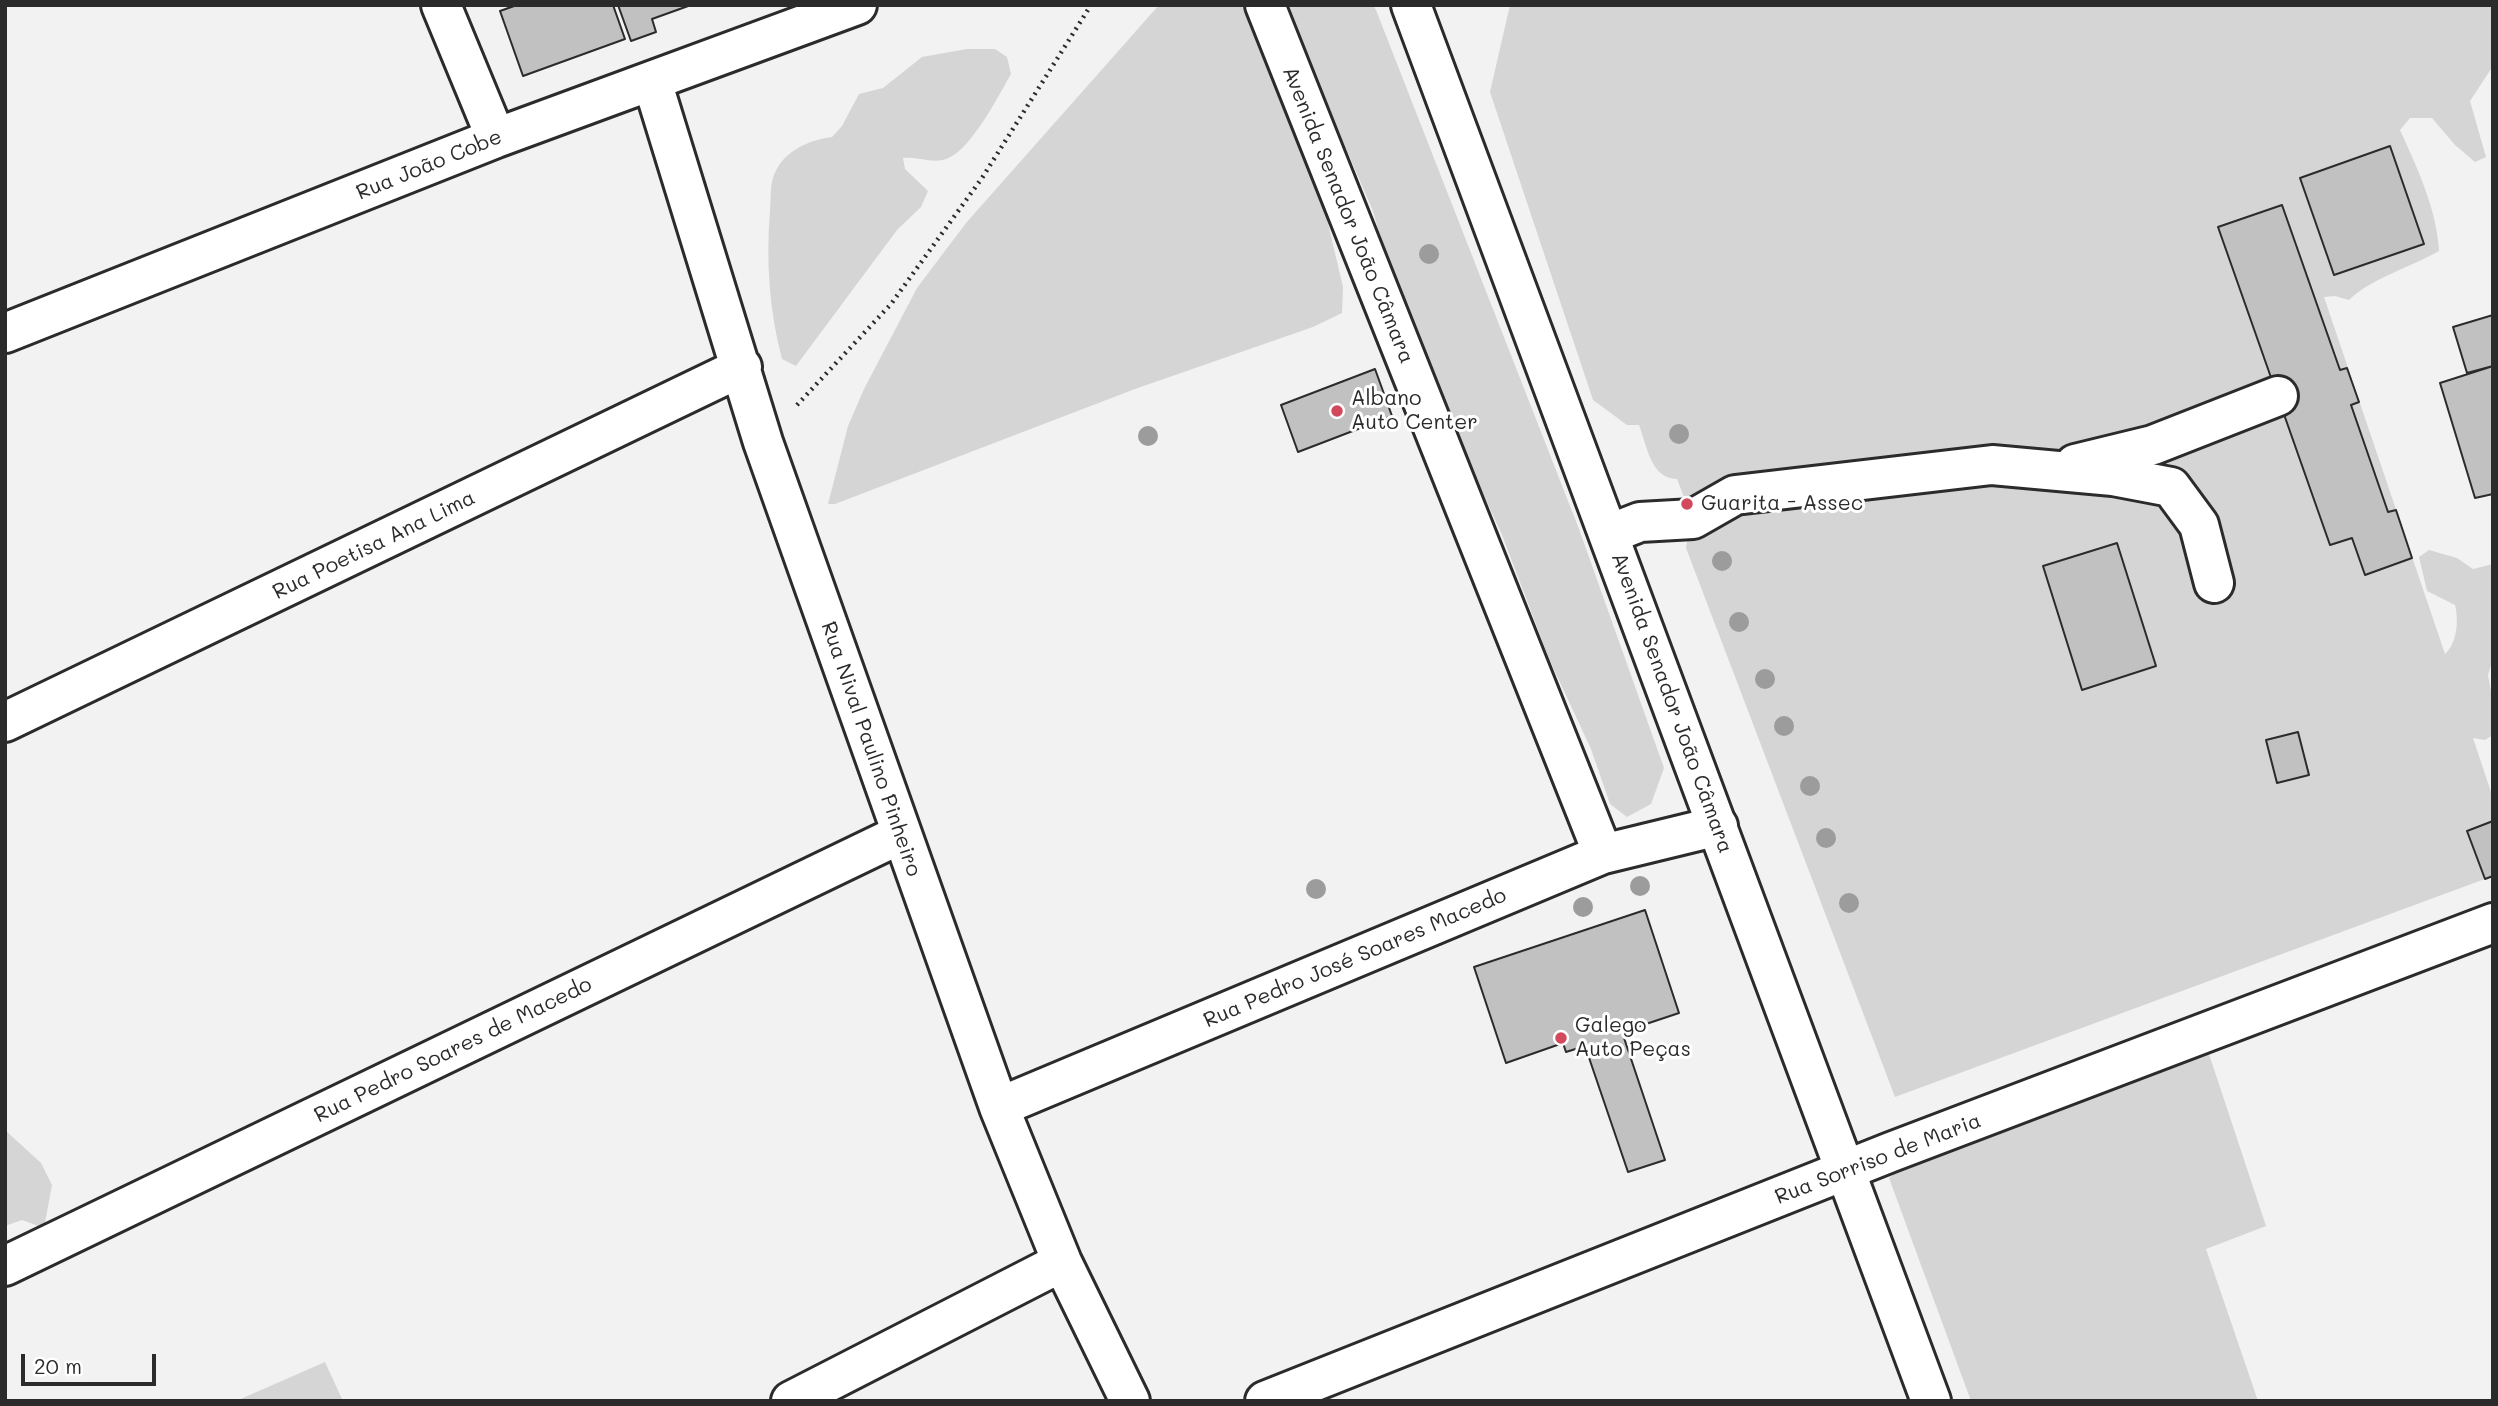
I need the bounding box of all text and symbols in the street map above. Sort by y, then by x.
street label: Avenida Senador João Câmara [1277,63,1419,367]
street label: Rua João Cobe [353,124,505,206]
place label: Albano Auto Center [1351,386,1478,436]
marker: Albano Auto Center [1329,403,1345,419]
street label: Rua Poetisa Ana Lima [269,485,479,605]
place label: Guarita - Assec [1701,491,1863,517]
marker: Guarita - Assec [1679,496,1695,512]
street label: Avenida Senador João Câmara [1606,549,1738,857]
street label: Rua Nival Paulino Pinheiro [815,618,927,880]
street label: Rua Pedro José Soares Macedo [1200,883,1510,1033]
street label: Rua Pedro Soares de Macedo [310,972,596,1128]
place label: Galego Auto Peças [1575,1013,1691,1063]
marker: Galego Auto Peças [1553,1030,1569,1046]
street label: Rua Sorriso de Maria [1771,1108,1985,1210]
scale bar [24,1340,159,1384]
text: 20 m [34,1352,82,1379]

